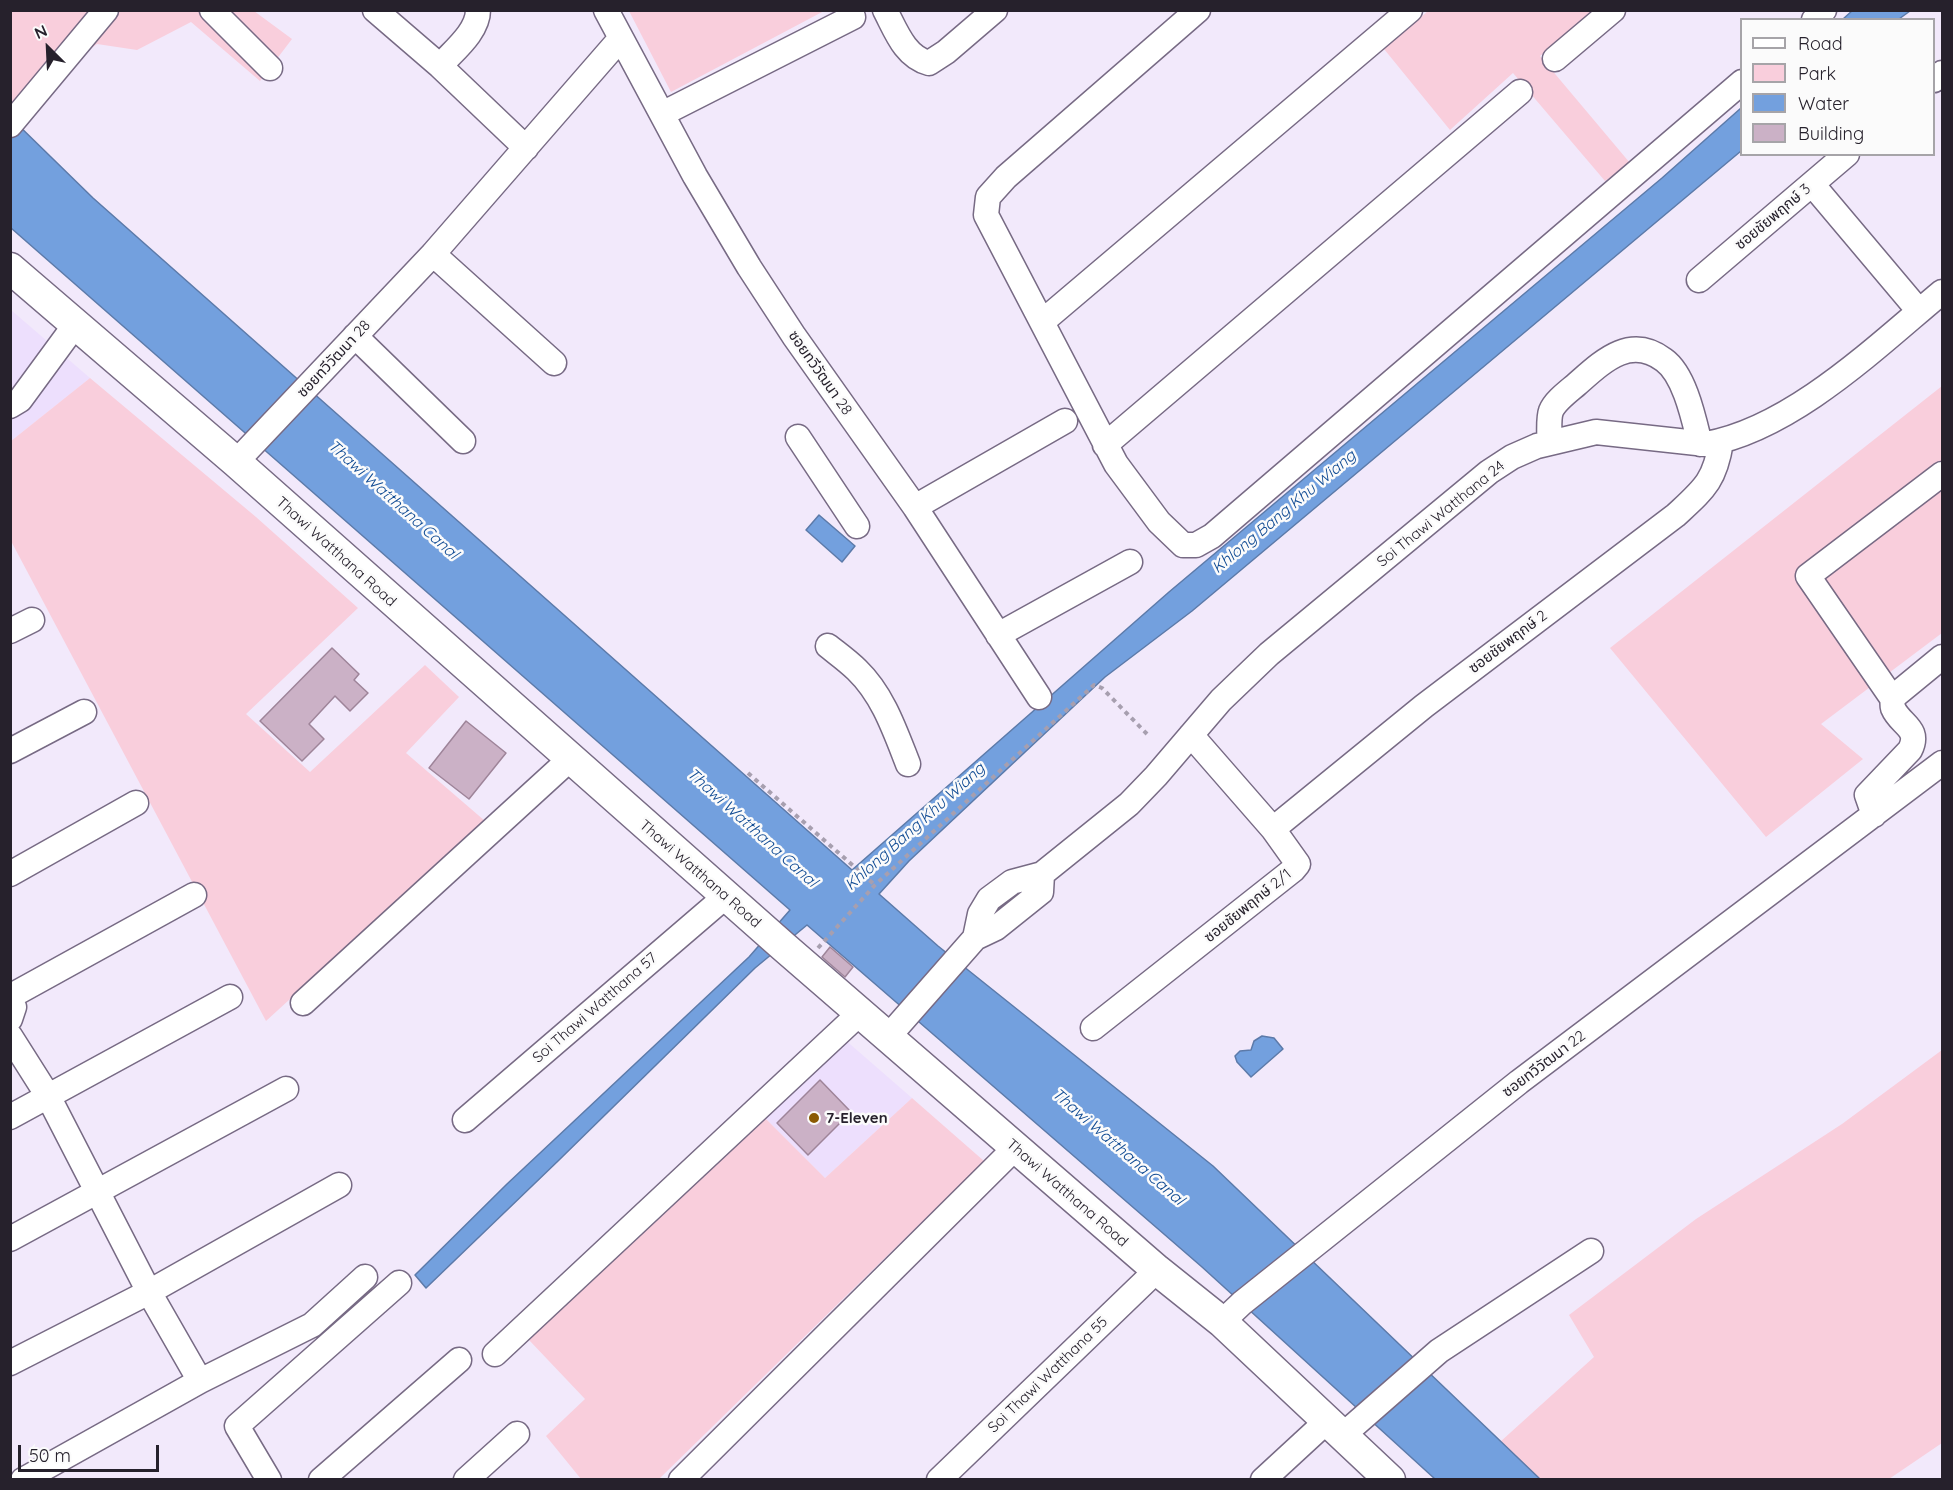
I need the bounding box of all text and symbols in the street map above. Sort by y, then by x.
north arrow [18,18,78,78]
legend [1740,18,1935,156]
text: N [31,20,50,43]
text: Road [1798,32,1843,55]
text: Park [1798,62,1836,85]
text: Water [1798,92,1849,115]
text: Building [1798,122,1864,145]
street label: ซอยชัยพฤกษ์ 3 [1732,180,1814,254]
street label: ซอยทวีวัฒนา 28 [294,317,374,401]
street label: ซอยทวีวัฒนา 28 [784,327,856,419]
water label: Thawi Watthana Canal [324,436,462,564]
water label: Khlong Bang Khu Wiang [1208,446,1360,578]
street label: Soi Thawi Watthana 24 [1374,457,1508,571]
street label: Thawi Watthana Road [272,493,400,611]
street label: ซอยชัยพฤกษ์ 2 [1465,607,1551,677]
water label: Khlong Bang Khu Wiang [841,759,989,895]
water label: Thawi Watthana Canal [683,764,821,892]
street label: Thawi Watthana Road [635,816,765,932]
street label: ซอยชัยพฤกษ์ 2/1 [1201,865,1295,947]
street label: Soi Thawi Watthana 57 [529,949,661,1067]
street label: ซอยทวีวัฒนา 22 [1499,1027,1589,1101]
water label: Thawi Watthana Canal [1048,1084,1188,1210]
place label: 7-Eleven [826,1109,888,1127]
marker: 7-Eleven [807,1111,821,1125]
street label: Thawi Watthana Road [1002,1135,1132,1251]
street label: Soi Thawi Watthana 55 [984,1313,1112,1437]
scale bar [21,1433,162,1471]
text: 50 m [29,1444,71,1467]

